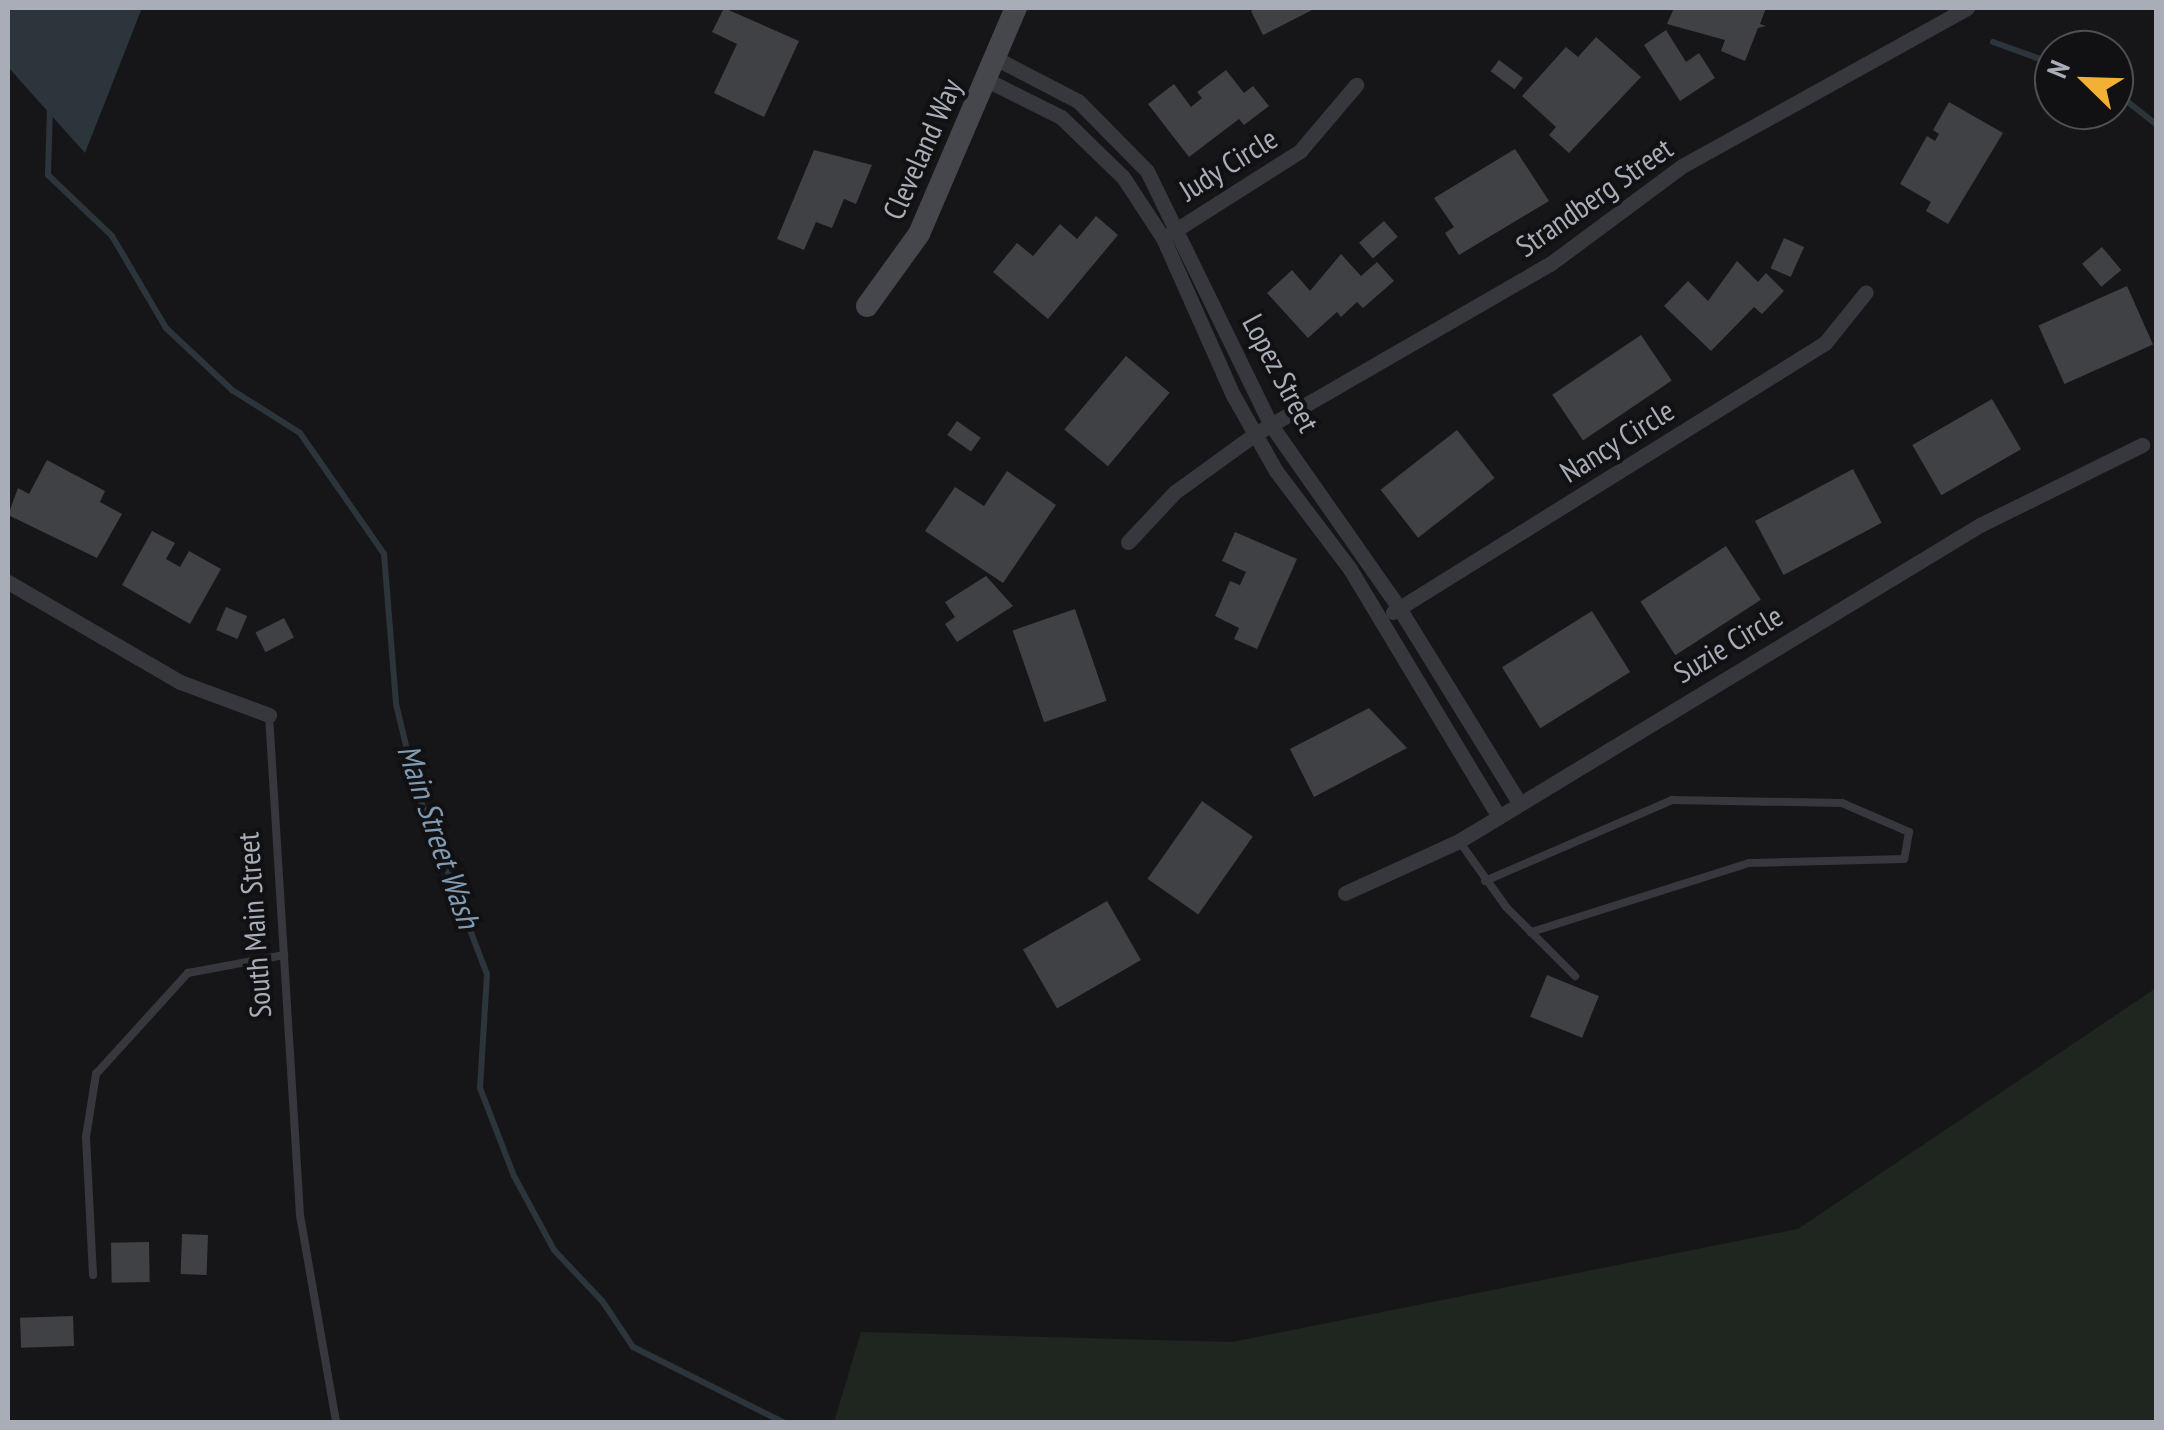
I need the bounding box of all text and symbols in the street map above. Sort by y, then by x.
north arrow [2034,30,2134,130]
text: N [2038,55,2078,83]
street label: Cleveland Way [875,73,969,225]
street label: Judy Circle [1172,120,1284,208]
street label: Strandberg Street [1509,130,1679,264]
street label: Lopez Street [1235,308,1327,438]
street label: Nancy Circle [1553,392,1681,490]
street label: Suzie Circle [1667,598,1789,690]
water label: Main Street Wash [390,739,488,933]
street label: South Main Street [230,831,278,1019]

